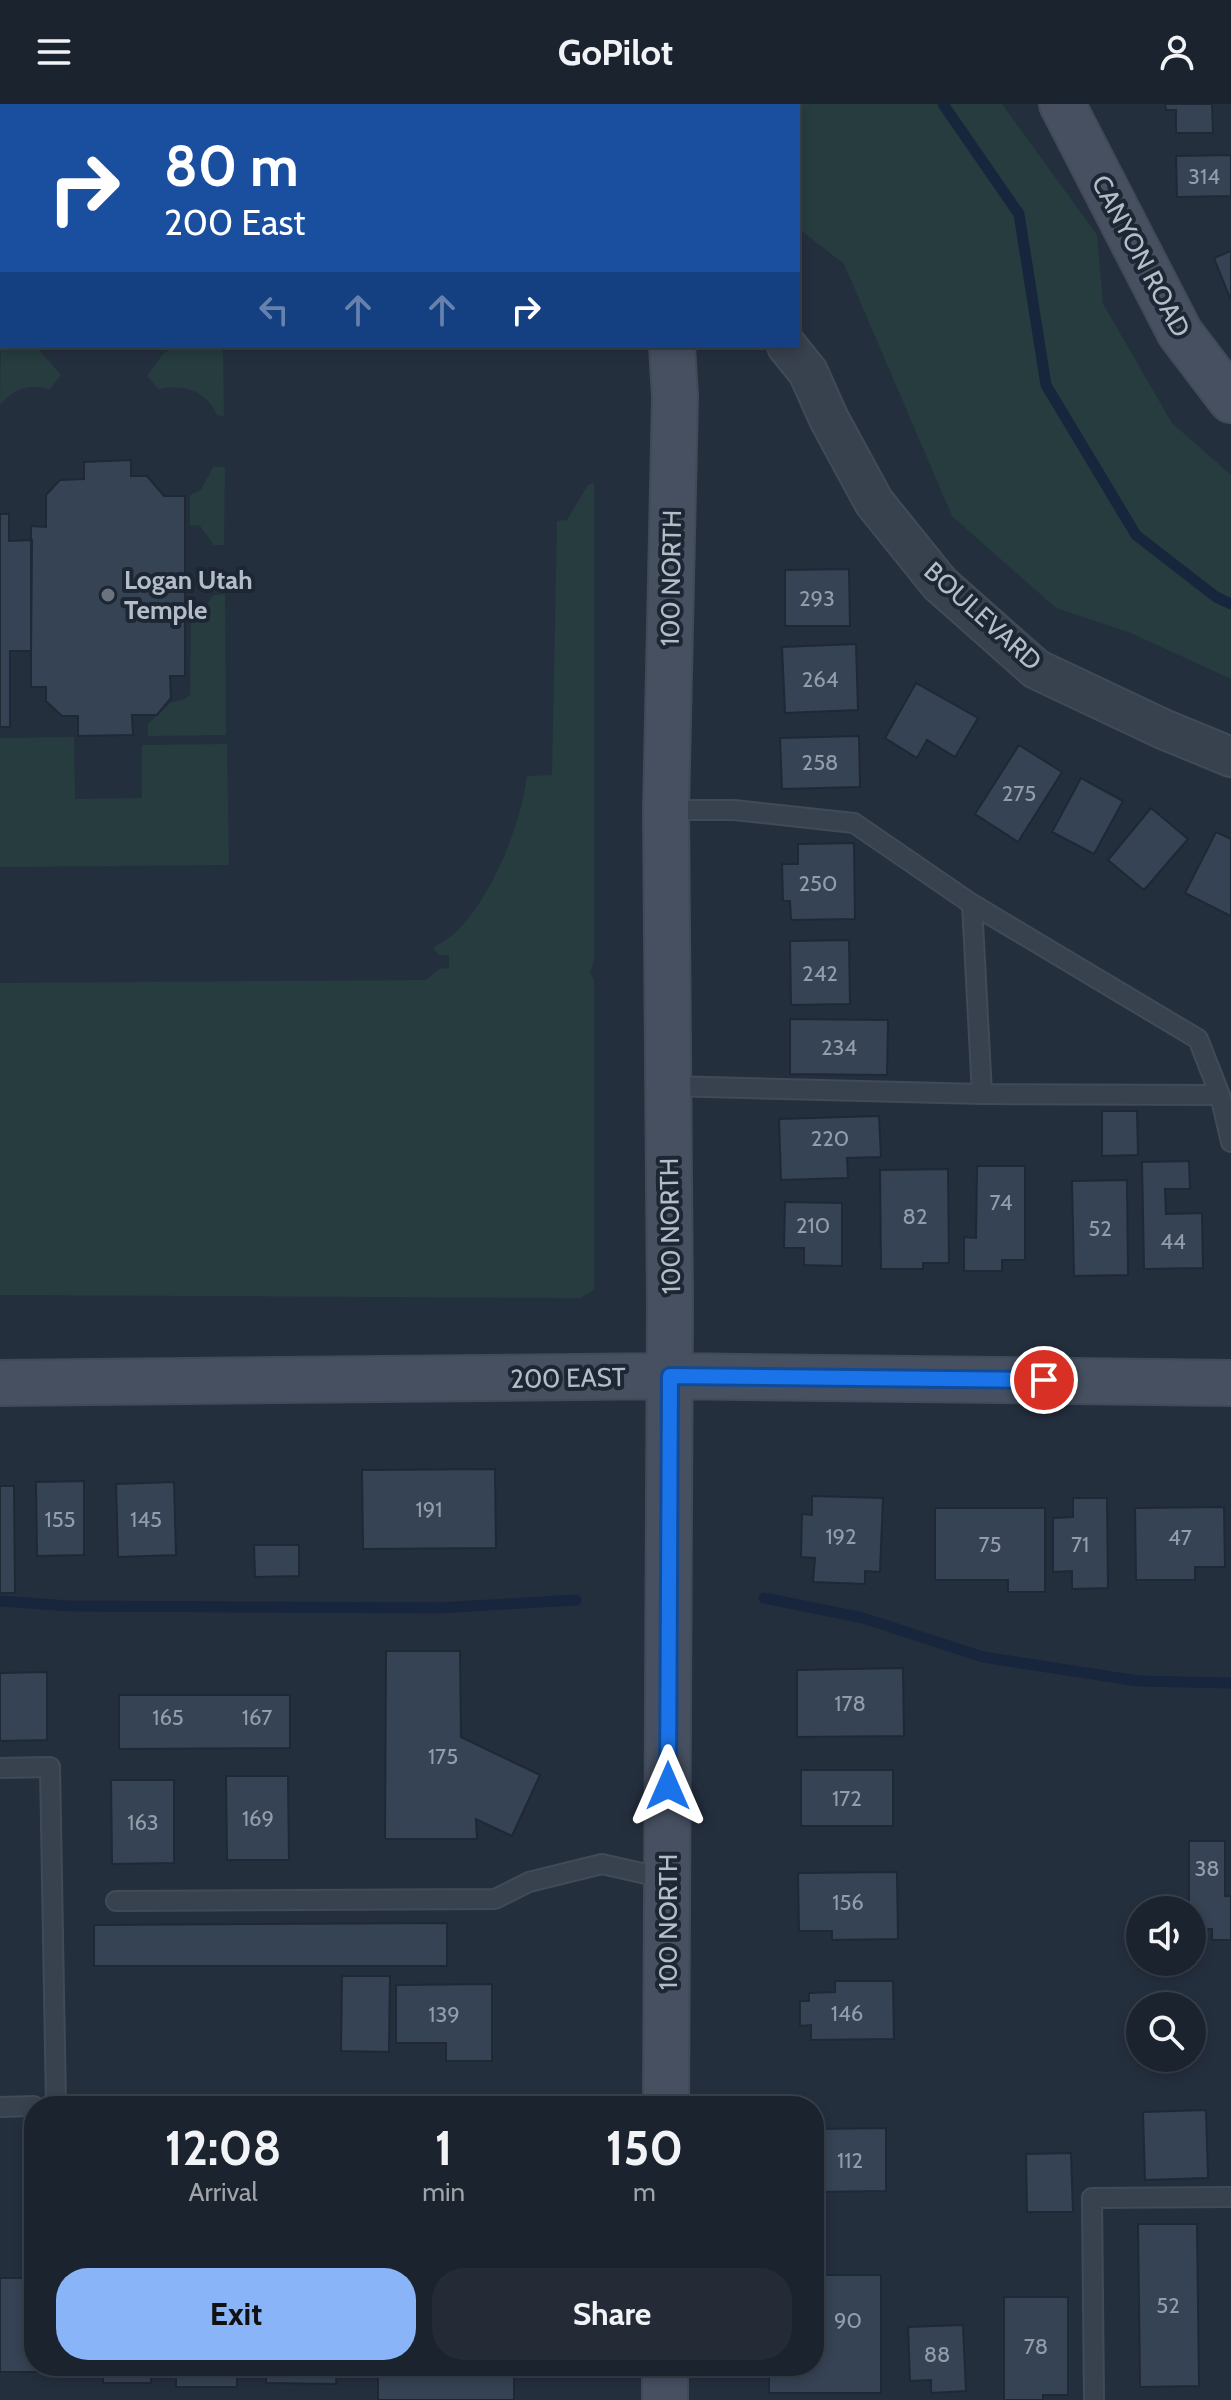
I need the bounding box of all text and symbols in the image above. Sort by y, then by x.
icon: menu [32,30,76,74]
text: GoPilot [558,30,673,74]
icon: person [1155,30,1199,74]
text: 80 m [164,132,299,200]
icon: right [32,136,136,240]
house number: 314 [1188,163,1220,190]
street label: CANYON ROAD [1085,170,1197,342]
text: 200 East [164,200,305,244]
icon: left [252,288,296,332]
icon: ahead [336,288,380,332]
icon: ahead [420,288,464,332]
icon: right [504,288,548,332]
street label: 100 NORTH [654,509,688,647]
street label: BOULEVARD [918,555,1048,677]
place label: Logan Utah Temple [124,564,253,626]
house number: 293 [799,585,835,612]
marker: Logan Utah Temple [99,586,117,604]
house number: 264 [802,666,839,693]
house number: 258 [802,749,838,776]
house number: 275 [1002,780,1036,807]
house number: 250 [799,870,837,897]
house number: 242 [802,960,838,987]
house number: 234 [821,1034,857,1061]
house number: 220 [811,1125,849,1152]
street label: 100 NORTH [653,1157,687,1295]
house number: 74 [989,1189,1013,1216]
house number: 82 [903,1203,927,1230]
house number: 210 [796,1212,830,1239]
house number: 52 [1088,1215,1112,1242]
house number: 44 [1160,1228,1186,1255]
pin [1010,1346,1078,1414]
icon: arrive [1022,1358,1066,1402]
street label: 200 EAST [510,1361,626,1395]
house number: 191 [416,1496,442,1523]
house number: 155 [45,1506,75,1533]
house number: 145 [130,1506,162,1533]
house number: 192 [825,1523,857,1550]
house number: 47 [1168,1524,1192,1551]
house number: 75 [979,1531,1001,1558]
house number: 71 [1071,1531,1089,1558]
house number: 178 [834,1690,866,1717]
house number: 165 [152,1704,184,1731]
house number: 167 [242,1704,272,1731]
house number: 175 [428,1743,458,1770]
position arrow [626,1744,710,1828]
house number: 172 [832,1785,862,1812]
house number: 169 [242,1805,274,1832]
house number: 163 [127,1809,159,1836]
street label: 100 NORTH [652,1854,684,1990]
house number: 38 [1194,1855,1220,1882]
house number: 156 [832,1889,864,1916]
map controls [1126,1896,1206,2072]
button: sound [1126,1896,1206,1976]
button: search [1126,1992,1206,2072]
house number: 146 [831,2000,863,2027]
house number: 139 [428,2001,460,2028]
text: 12:08 [165,2119,281,2177]
text: 1 [435,2119,452,2177]
text: 150 [606,2119,683,2177]
house number: 112 [837,2147,863,2174]
text: Arrival [188,2176,258,2208]
text: min [422,2176,465,2208]
text: m [633,2176,656,2208]
button: Exit [56,2268,416,2360]
button: Share [432,2268,792,2360]
house number: 52 [1156,2292,1180,2319]
house number: 90 [834,2307,862,2334]
house number: 78 [1024,2333,1048,2360]
house number: 88 [924,2341,950,2368]

